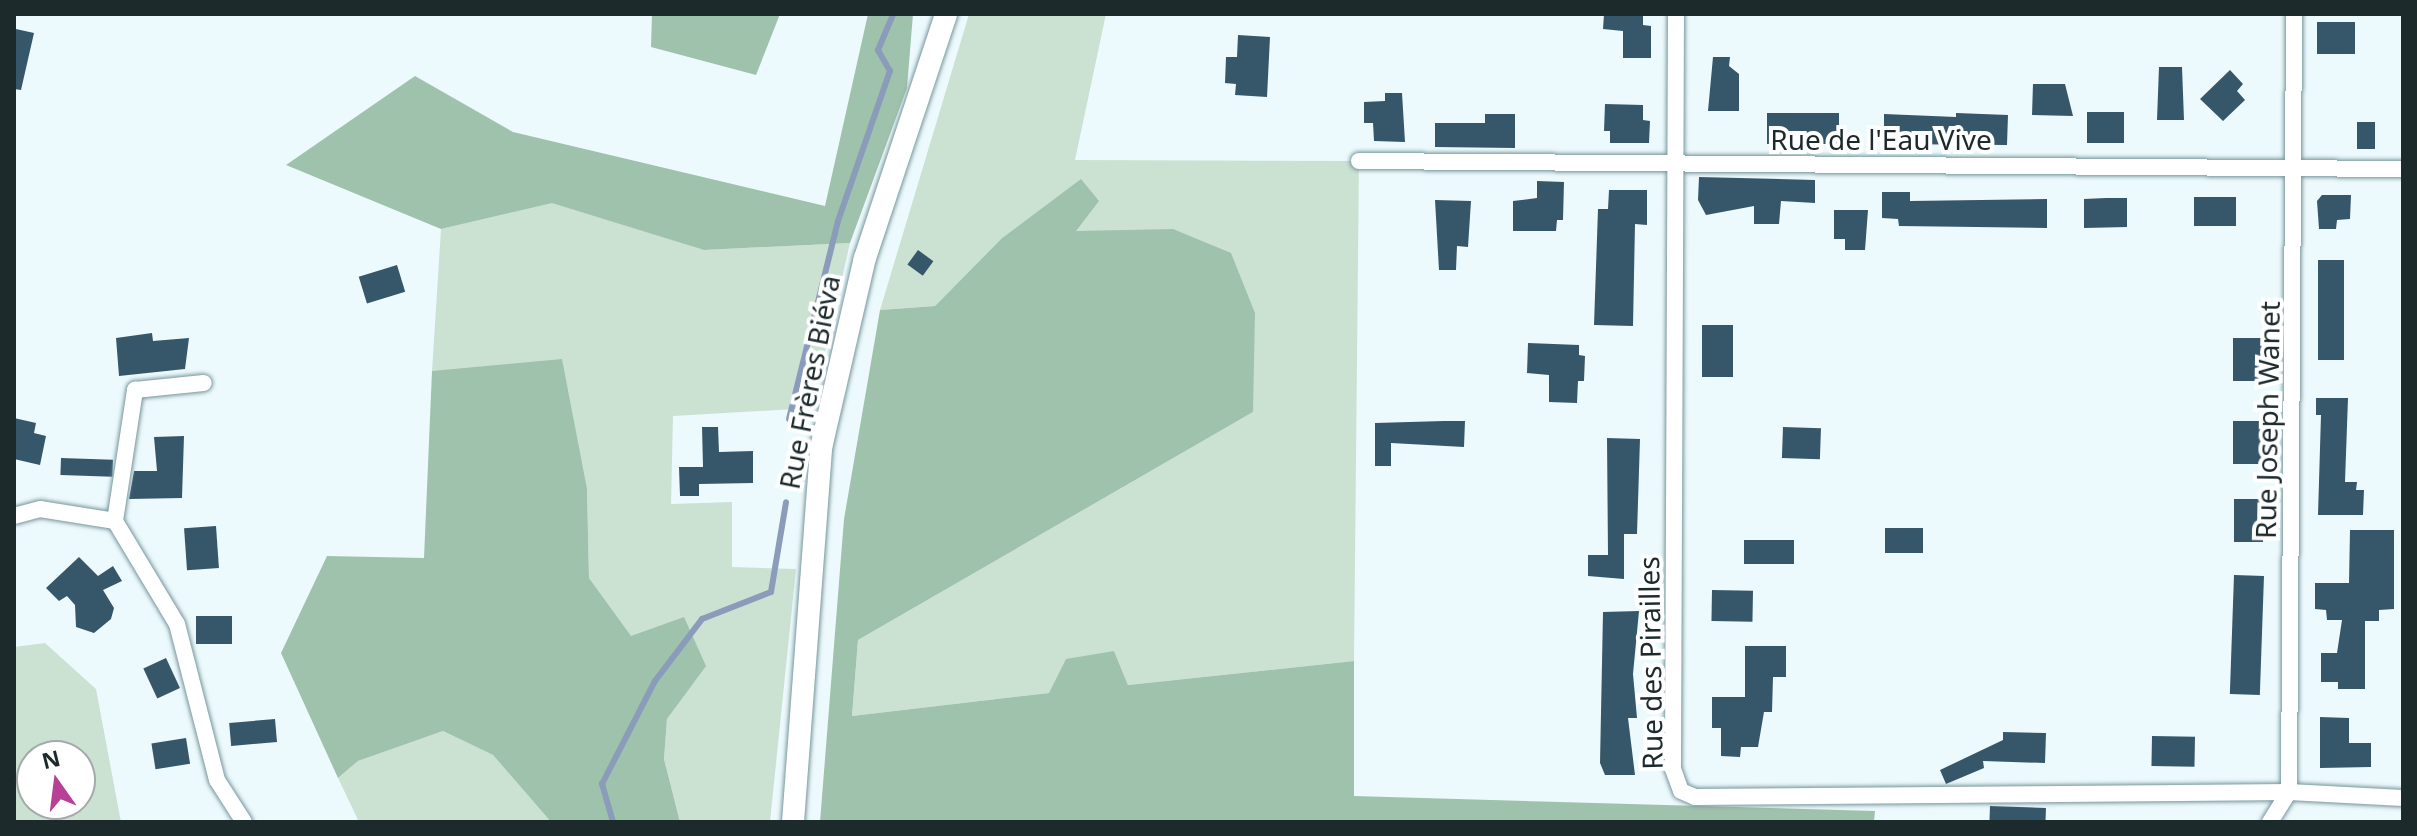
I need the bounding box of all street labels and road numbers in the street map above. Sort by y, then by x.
street label: Rue de l'Eau Vive [1770,122,1992,156]
street label: Rue Frères Biéva [772,272,846,492]
street label: Rue Joseph Wanet [2248,301,2286,539]
street label: Rue des Pirailles [1631,556,1669,770]

